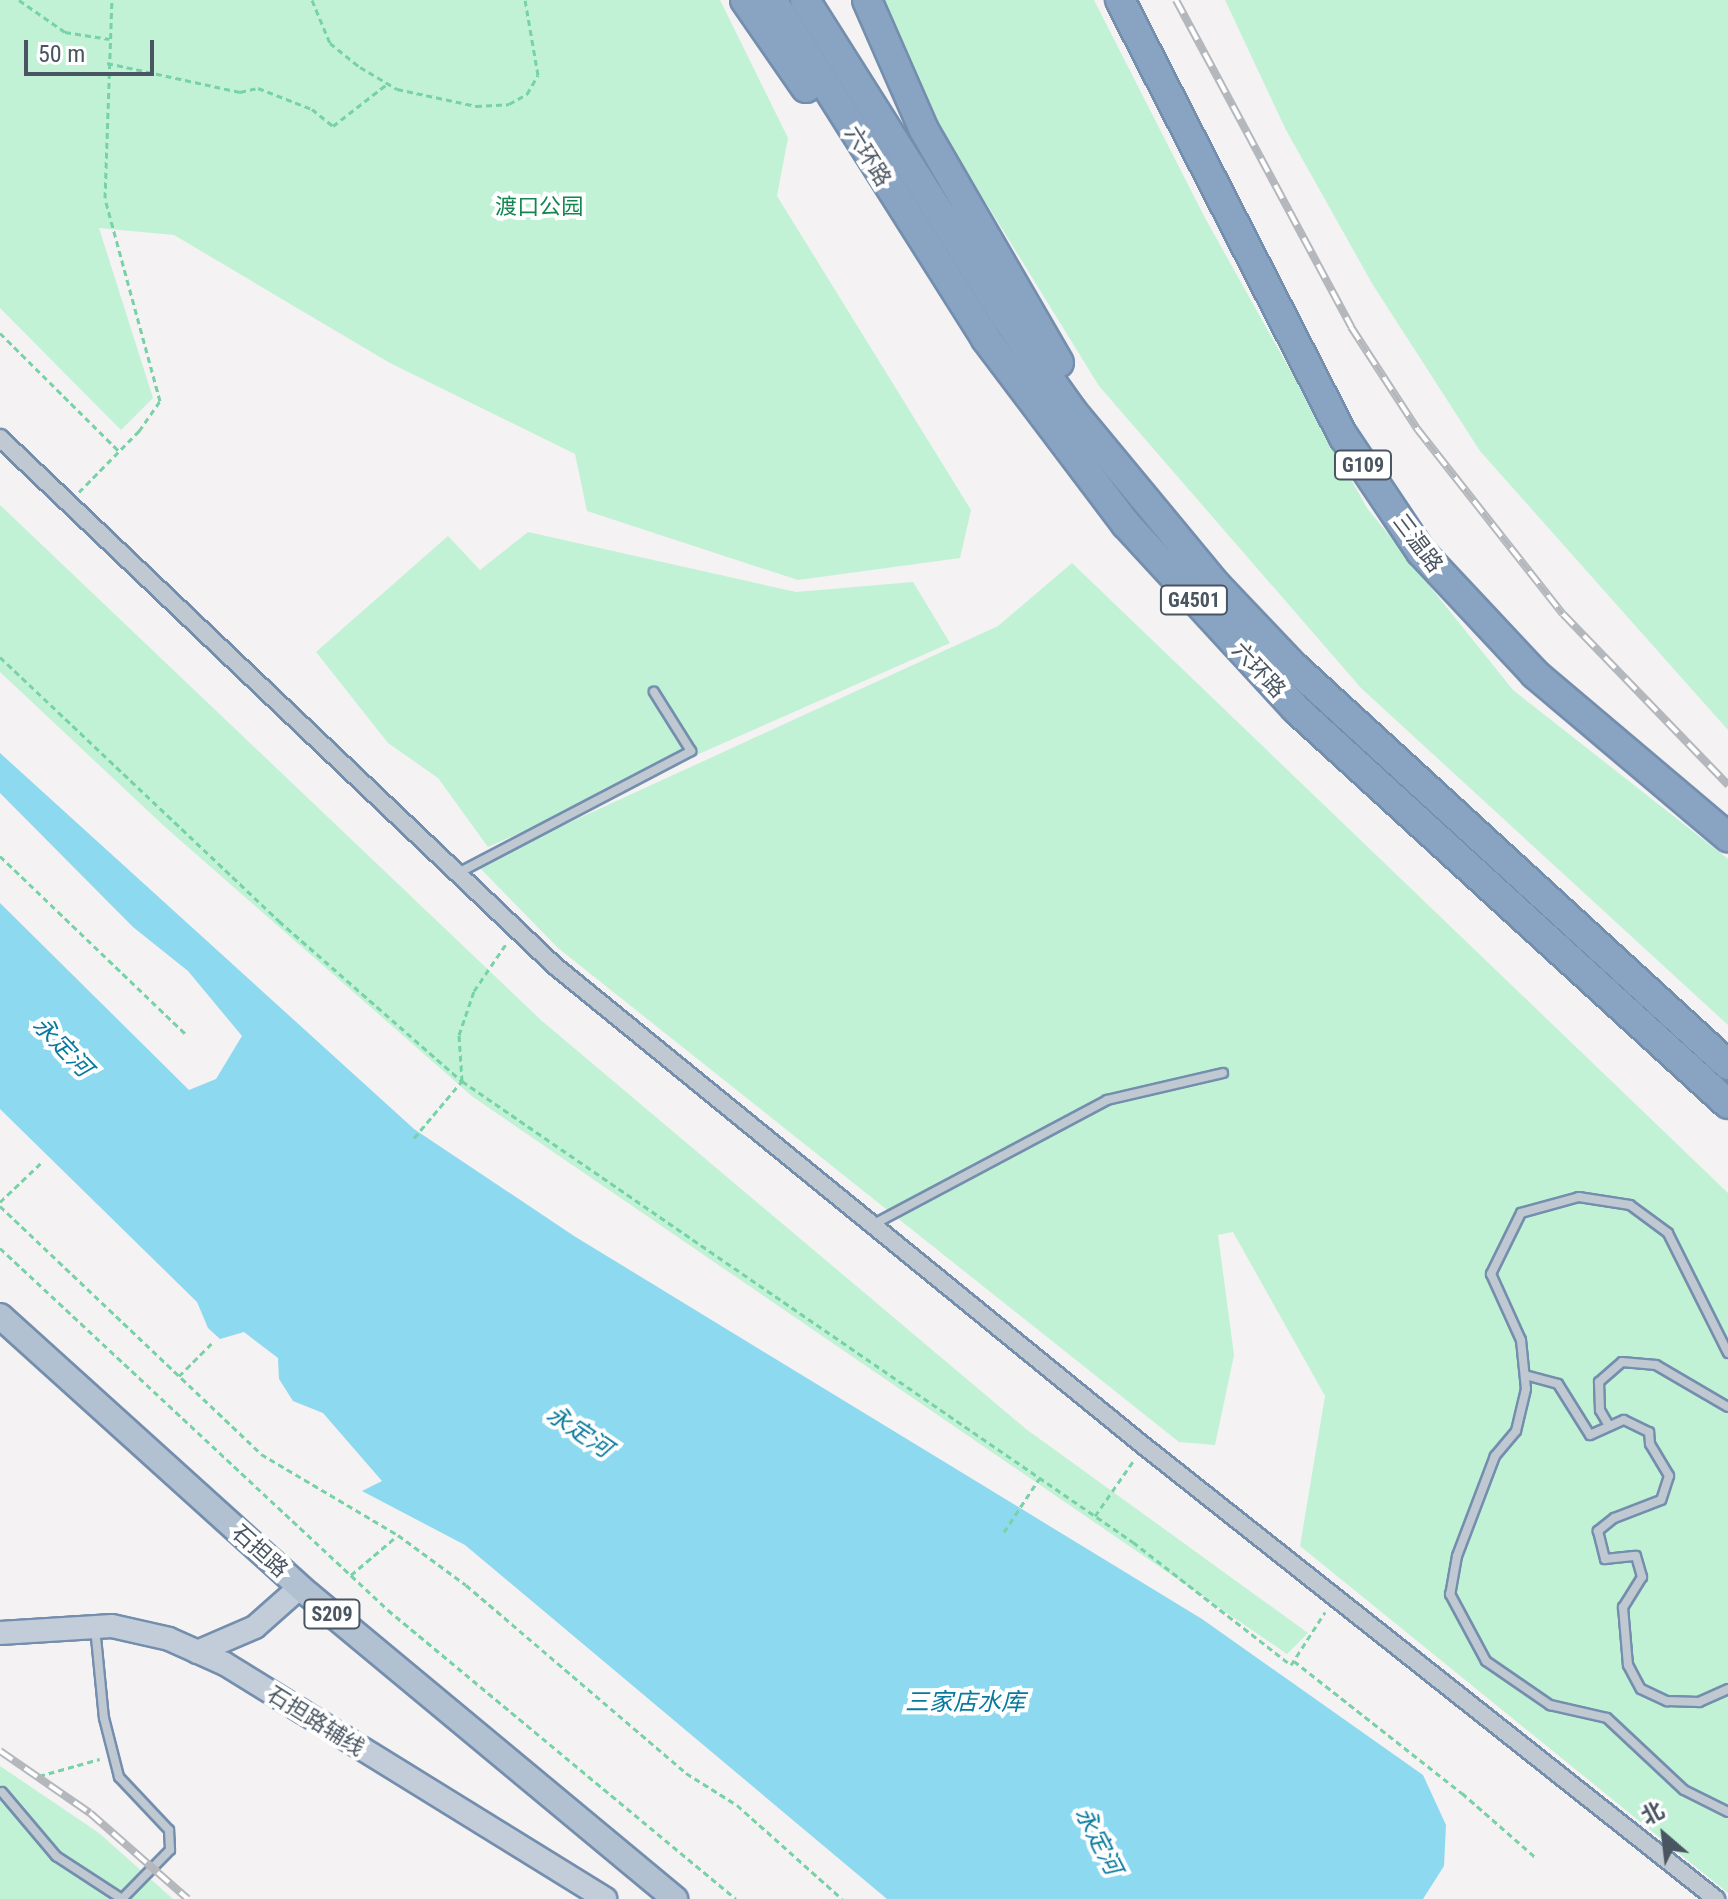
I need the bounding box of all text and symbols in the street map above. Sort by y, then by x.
scale bar [28,24,158,74]
text: 50 m [38,40,85,68]
street label: 六环路 [839,121,897,191]
park label: 渡口公园 [495,194,583,220]
road number: G109 [1333,449,1393,481]
street label: 三温路 [1388,509,1448,577]
road number: G4501 [1158,584,1230,616]
street label: 六环路 [1227,637,1291,703]
water label: 永定河 [27,1011,97,1083]
water label: 永定河 [541,1400,617,1464]
street label: 石担路 [227,1519,293,1583]
road number: S209 [302,1598,362,1630]
street label: 石担路辅线 [262,1681,370,1761]
water label: 三家店水库 [905,1689,1025,1717]
north arrow [1624,1795,1704,1875]
text: 北 [1637,1797,1668,1830]
water label: 永定河 [1069,1802,1127,1880]

